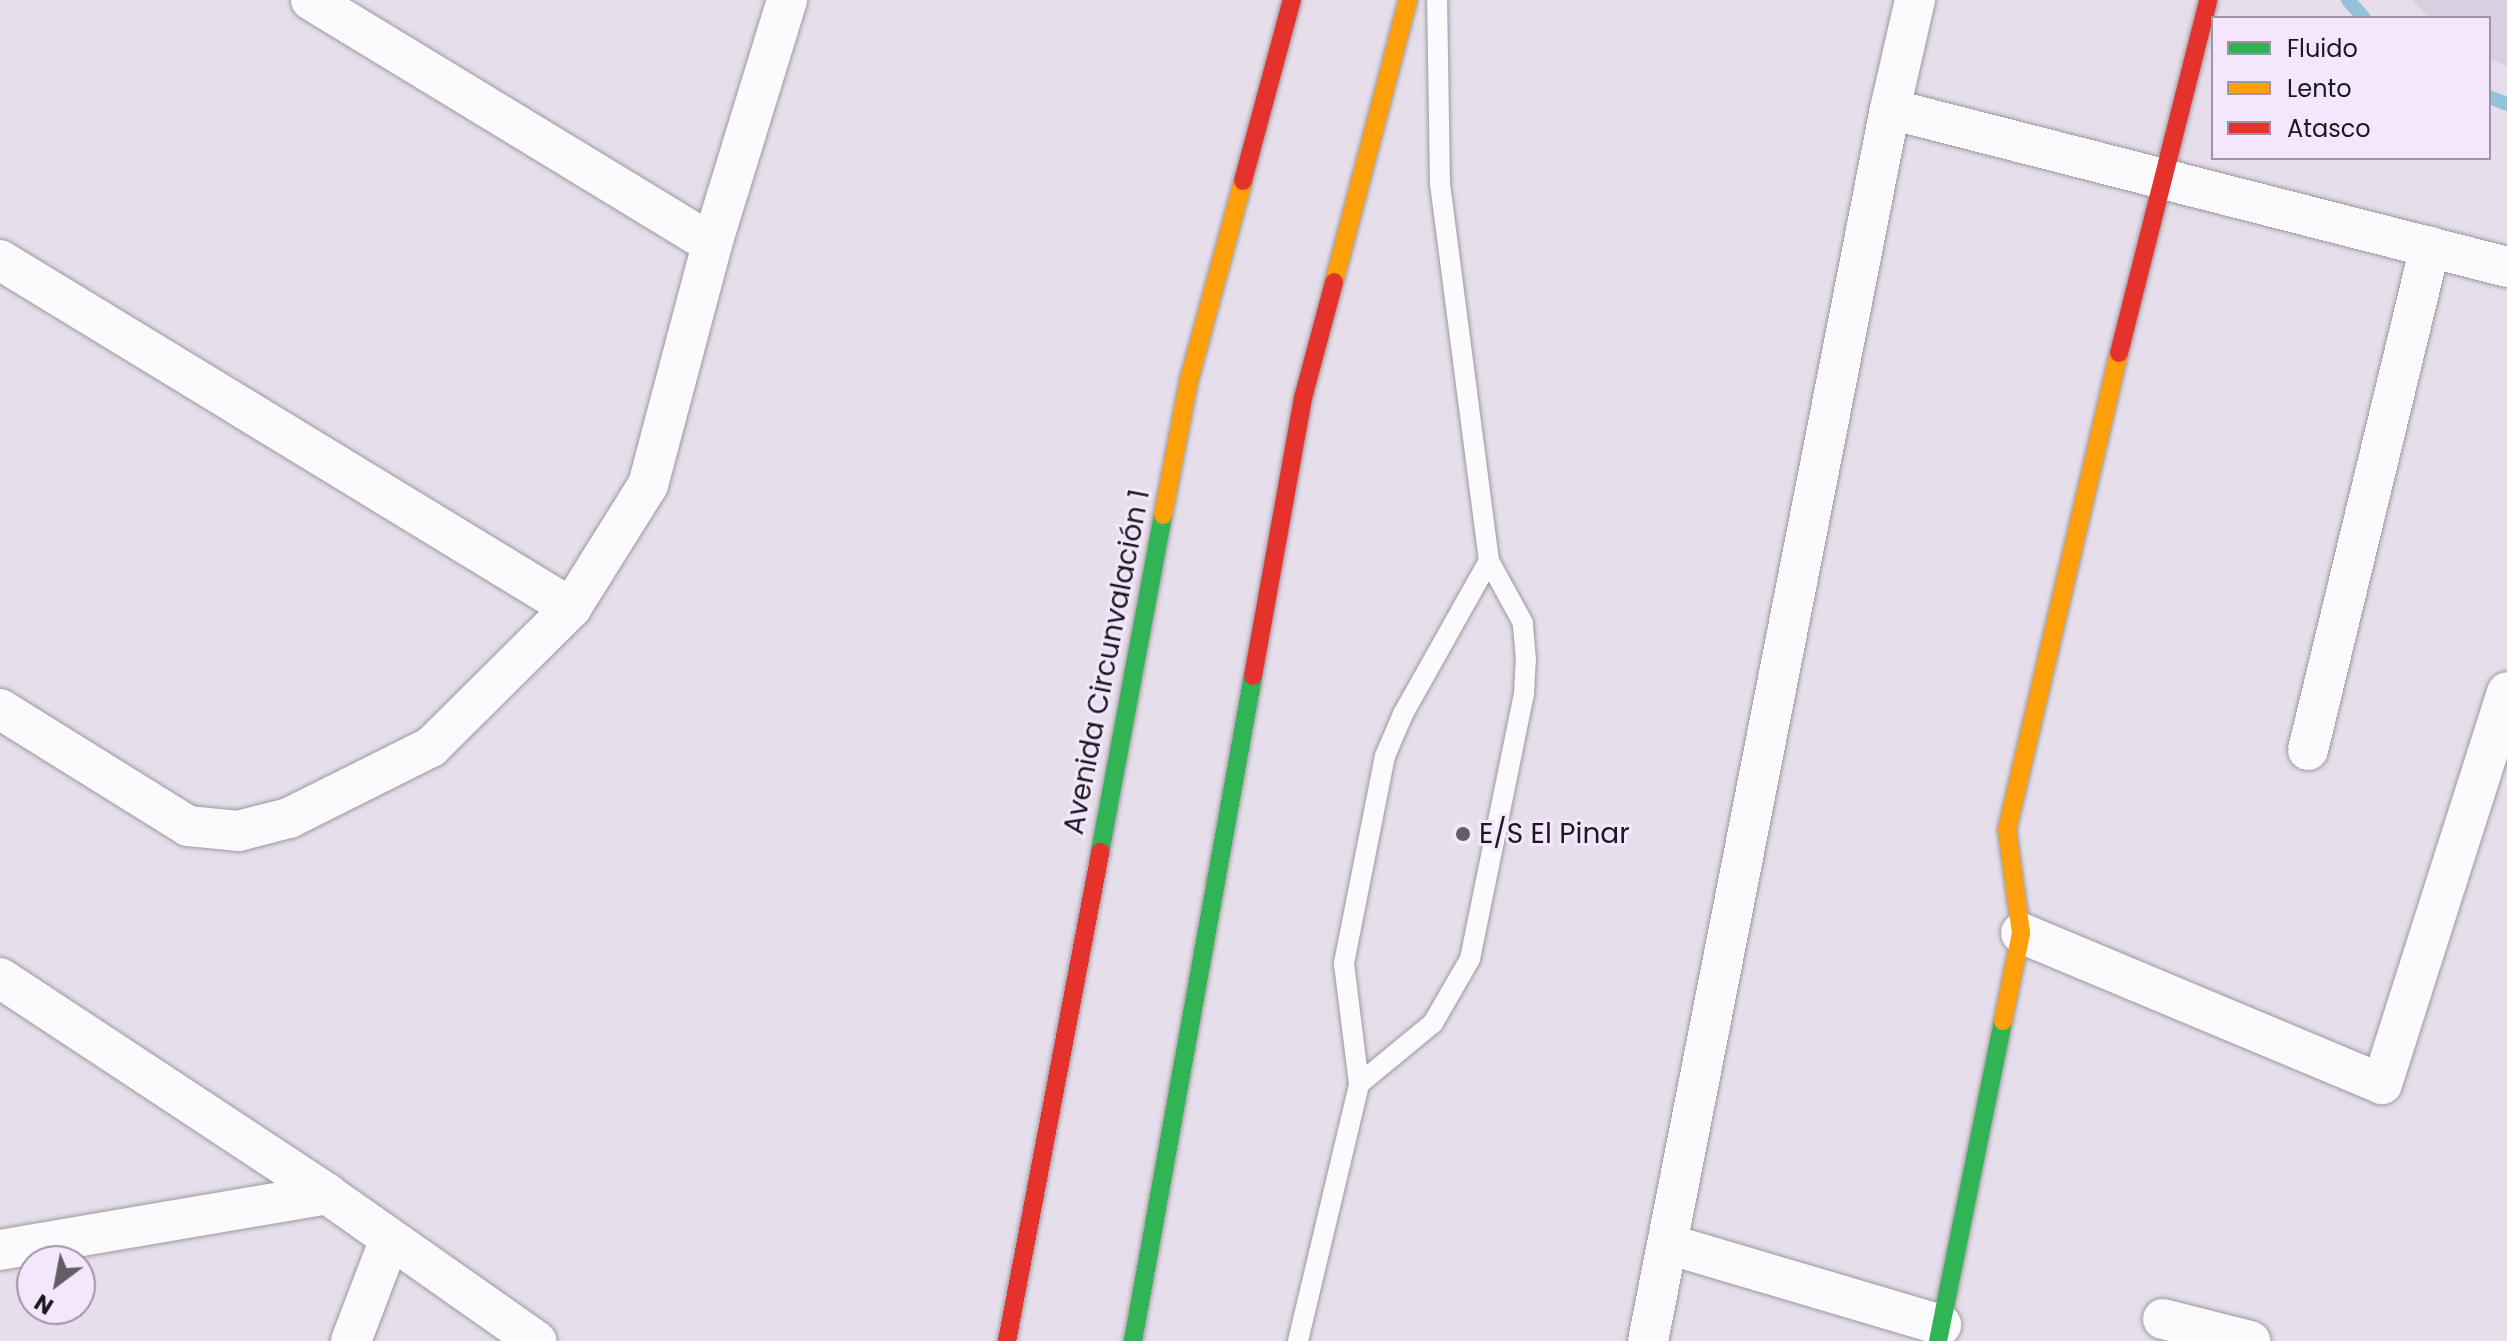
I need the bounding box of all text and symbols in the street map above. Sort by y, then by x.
legend [2211,16,2491,160]
text: Fluido [2287,32,2358,65]
text: Lento [2287,72,2352,105]
text: Atasco [2287,112,2371,145]
street label: Avenida Circunvalación 1 [1057,487,1157,837]
place label: E/S El Pinar [1479,817,1630,851]
marker: E/S El Pinar [1454,825,1472,843]
north arrow [16,1245,96,1325]
text: N [29,1287,59,1322]

